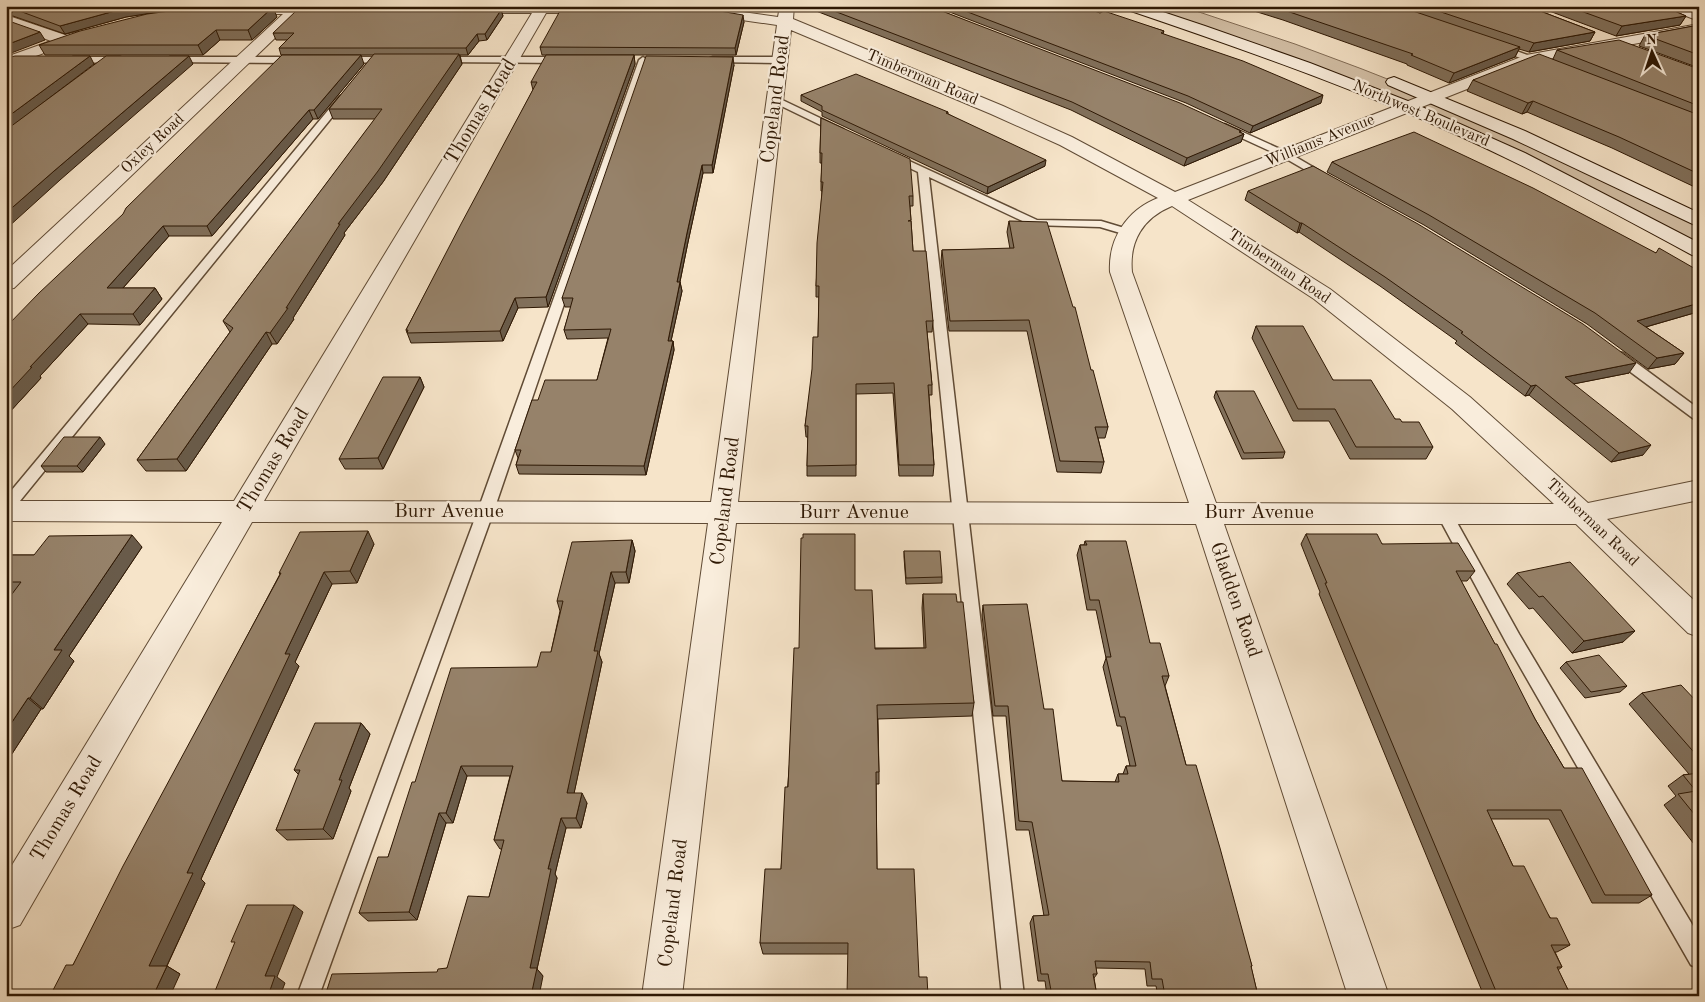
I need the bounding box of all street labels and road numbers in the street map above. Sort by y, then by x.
street label: Copeland Road [758,33,794,165]
street label: Timberman Road [864,47,980,109]
street label: Thomas Road [442,56,520,168]
street label: Northwest Boulevard [1350,78,1492,150]
street label: Oxley Road [118,111,188,177]
street label: Williams Avenue [1263,112,1377,170]
street label: Timberman Road [1225,227,1333,307]
street label: Thomas Road [235,405,313,517]
street label: Copeland Road [708,435,744,567]
street label: Timberman Road [1543,476,1641,570]
street label: Burr Avenue [394,502,504,522]
street label: Burr Avenue [799,503,909,523]
street label: Burr Avenue [1204,503,1314,523]
street label: Gladden Road [1206,540,1264,660]
street label: Thomas Road [28,753,106,865]
street label: Copeland Road [656,837,692,969]

